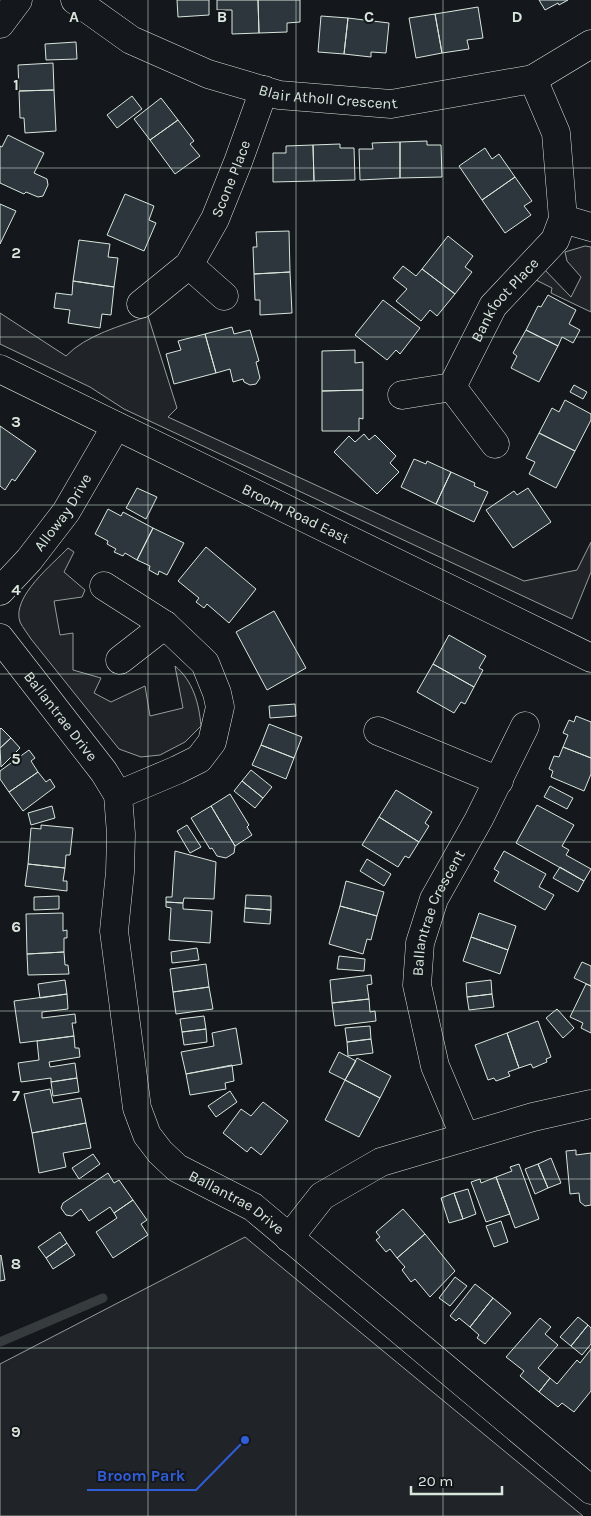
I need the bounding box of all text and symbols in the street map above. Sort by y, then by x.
text: A [69,7,79,26]
text: B [217,7,227,26]
text: C [364,7,374,26]
text: D [512,7,523,26]
text: 1 [13,75,19,94]
street label: Blair Atholl Crescent [257,81,399,113]
street label: Scone Place [208,138,254,220]
text: 2 [11,243,21,262]
street label: Bankfoot Place [467,254,543,345]
text: 3 [11,412,21,431]
street label: Alloway Drive [30,470,95,555]
street label: Broom Road East [239,480,352,547]
text: 4 [11,580,21,599]
street label: Ballantrae Drive [20,668,101,765]
text: 5 [11,749,21,768]
street label: Ballantrae Crescent [409,846,469,977]
text: 6 [11,917,21,936]
text: 7 [12,1086,20,1105]
street label: Ballantrae Drive [186,1167,288,1238]
text: 8 [11,1254,21,1273]
text: 9 [11,1422,21,1441]
callout: Broom Park [87,1459,196,1490]
scale bar [411,1464,502,1496]
text: Broom Park [97,1466,186,1485]
text: 20 m [418,1472,453,1490]

